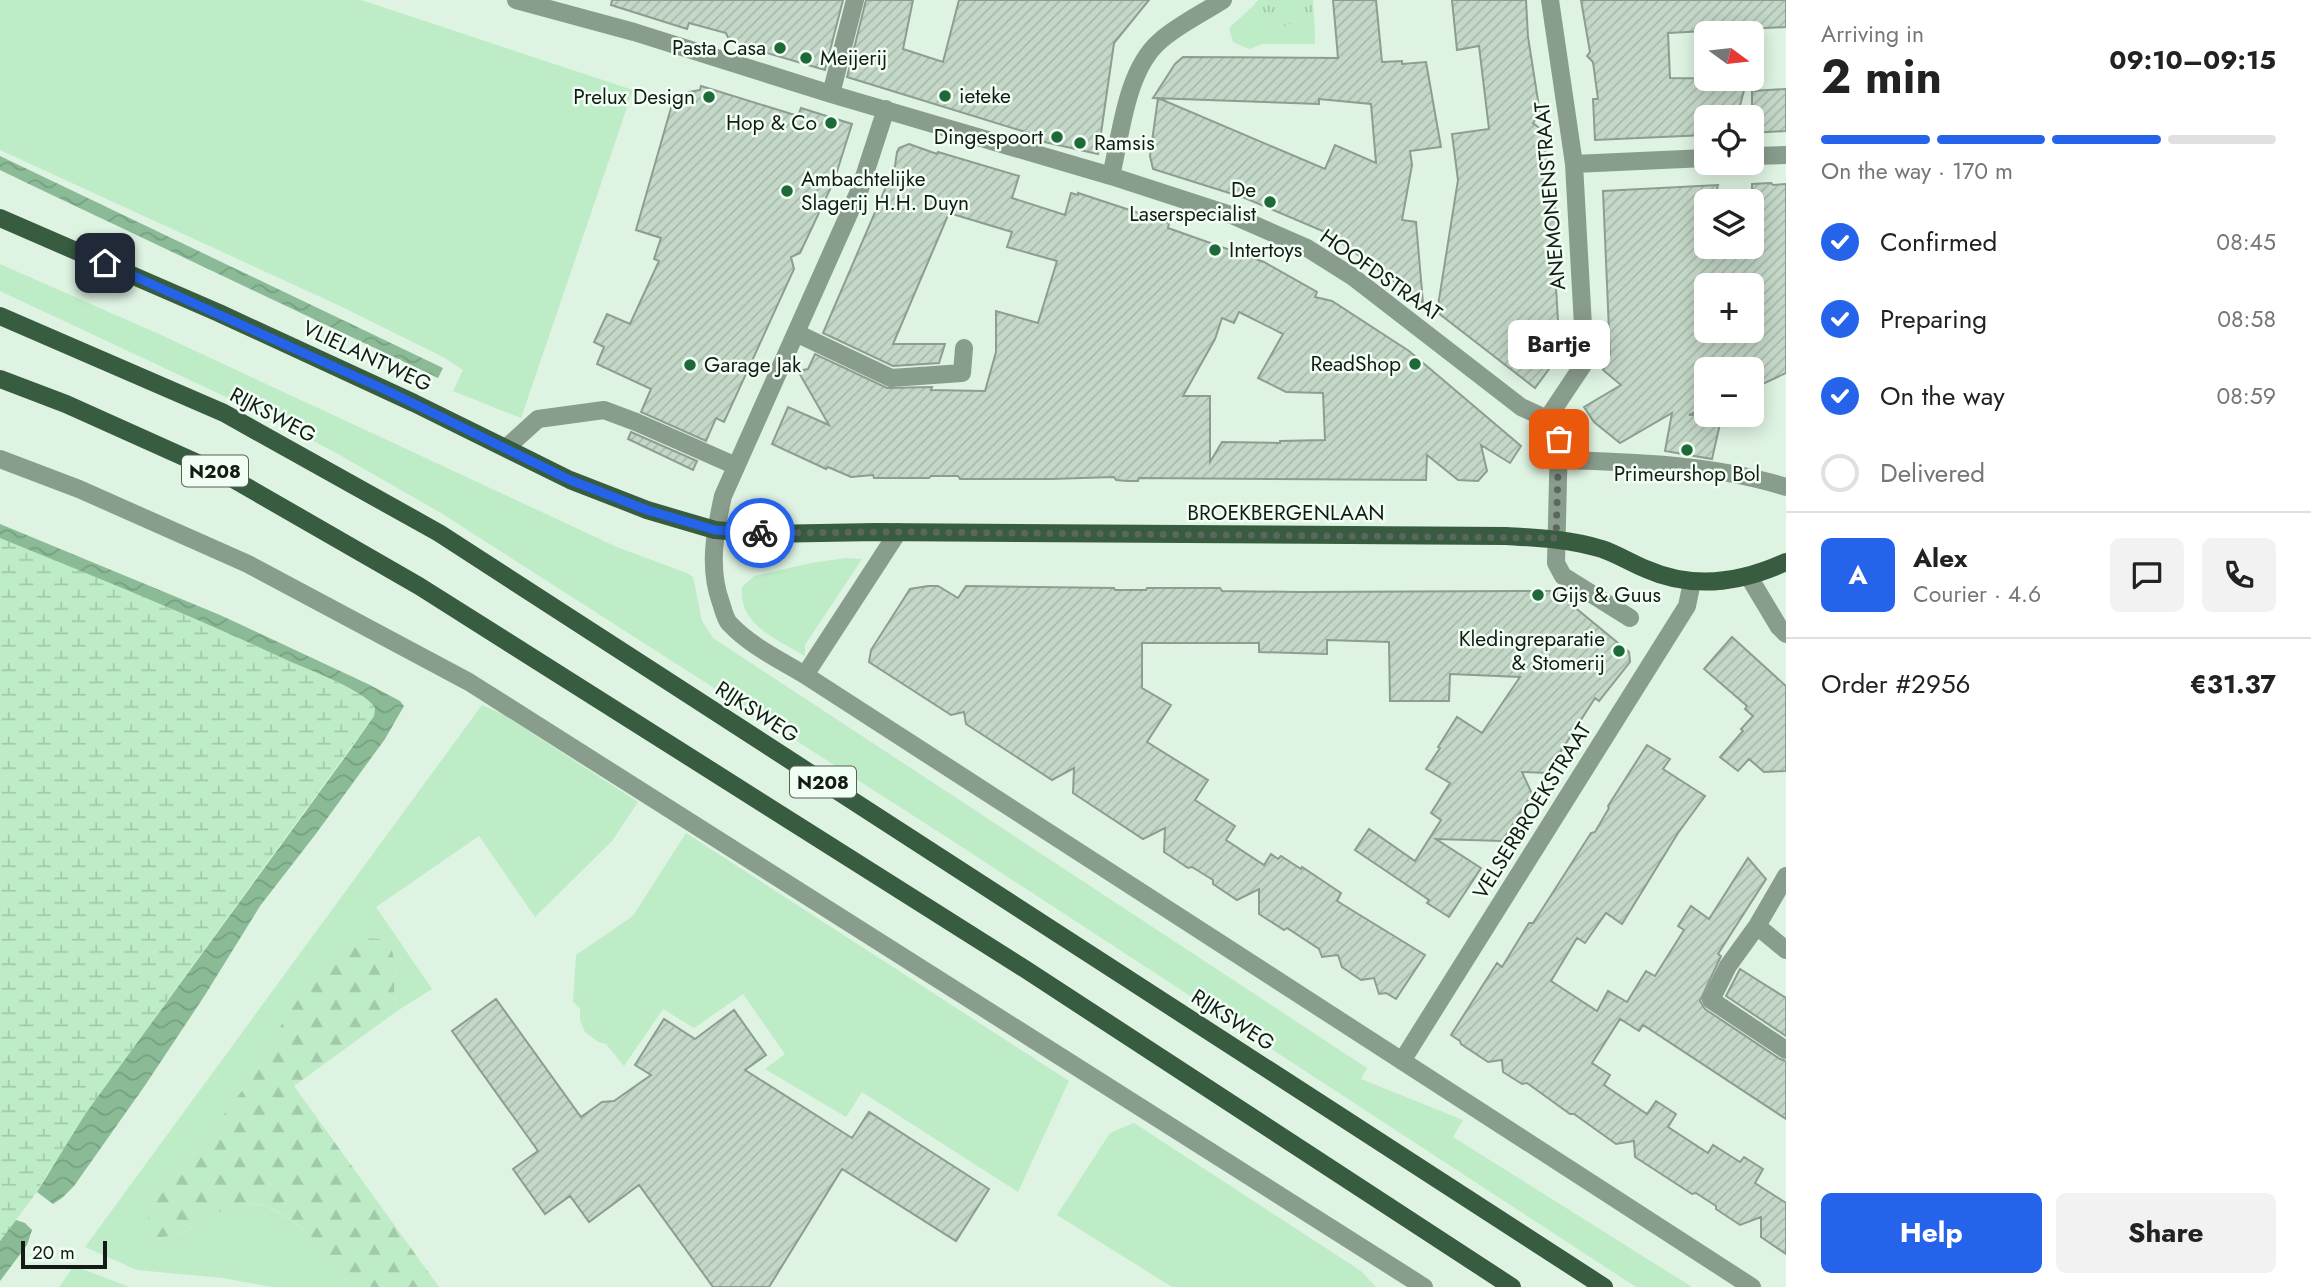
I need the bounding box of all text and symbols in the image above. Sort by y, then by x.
text: Arriving in [1821,17,1924,51]
north arrow [1694,21,1764,91]
map controls [1694,21,1764,427]
place label: Pasta Casa [672,33,766,63]
marker: Pasta Casa [772,40,788,56]
text: 09:10–09:15 [2109,41,2276,79]
place label: Meijerij [820,43,887,73]
text: 2 min [1821,44,1942,110]
marker: Meijerij [798,50,814,66]
place label: ieteke [959,81,1011,111]
place label: Prelux Design [573,82,695,112]
marker: ieteke [937,88,953,104]
marker: Prelux Design [701,89,717,105]
street label: ANEMONENSTRAAT [1527,100,1573,291]
button: locate [1694,105,1764,175]
place label: Hop & Co [726,108,817,138]
marker: Hop & Co [823,115,839,131]
place label: Dingespoort [934,122,1043,152]
place label: Ramsis [1094,128,1155,158]
marker: Dingespoort [1049,129,1065,145]
marker: Ramsis [1072,135,1088,151]
text: On the way · 170 m [1821,154,2013,188]
place label: Ambachtelijke Slagerij H.H. Duyn [801,164,969,218]
place label: De Laserspecialist [1129,175,1256,229]
marker: Ambachtelijke Slagerij H.H. Duyn [779,183,795,199]
button: layers [1694,189,1764,259]
marker: De Laserspecialist [1262,194,1278,210]
street label: HOOFDSTRAAT [1314,222,1448,328]
icon: check [1821,223,1859,261]
text: Confirmed [1880,223,1997,261]
text: 08:45 [2216,225,2276,259]
pin [75,233,135,293]
place label: Intertoys [1229,235,1302,265]
marker: Intertoys [1207,242,1223,258]
icon: home [86,244,124,282]
button: + [1694,273,1764,343]
icon: check [1821,300,1859,338]
text: Preparing [1880,300,1987,338]
text: 08:58 [2217,302,2276,336]
street label: VLIELANTWEG [298,313,436,399]
callout: Bartje [1508,320,1610,369]
text: Bartje [1527,327,1591,361]
place label: ReadShop [1310,349,1401,379]
place label: Garage Jak [704,350,802,380]
marker: ReadShop [1407,356,1423,372]
marker: Garage Jak [682,357,698,373]
button: − [1694,357,1764,427]
icon: check [1821,377,1859,415]
text: On the way [1880,377,2005,415]
text: 08:59 [2217,379,2276,413]
street label: RIJKSWEG [224,380,322,450]
pin [1529,409,1589,469]
icon: bag [1540,420,1578,458]
marker: Primeurshop Bol [1679,442,1695,458]
text: Delivered [1880,454,1985,492]
road number: N208 [182,456,248,486]
place label: Primeurshop Bol [1614,459,1760,489]
courier [725,498,795,568]
street label: BROEKBERGENLAAN [1187,498,1385,528]
icon: bike [741,514,779,552]
button: chat [2110,538,2184,612]
button: phone [2202,538,2276,612]
text: Alex [1913,539,1967,577]
text: A [1848,556,1868,594]
text: Courier · 4.6 [1913,577,2041,611]
place label: Gijs & Guus [1552,580,1661,610]
marker: Gijs & Guus [1530,587,1546,603]
place label: Kledingreparatie & Stomerij [1459,624,1605,678]
marker: Kledingreparatie & Stomerij [1611,643,1627,659]
text: Order #2956 [1821,665,1971,703]
text: €31.37 [2190,665,2276,703]
street label: RIJKSWEG [709,674,805,750]
street label: VELSERBROEKSTRAAT [1466,717,1599,905]
road number: N208 [790,766,856,797]
street label: RIJKSWEG [1185,982,1281,1058]
button: Help [1821,1193,2042,1273]
button: Share [2056,1193,2276,1273]
scale bar [21,1238,107,1270]
text: 20 m [32,1239,75,1266]

